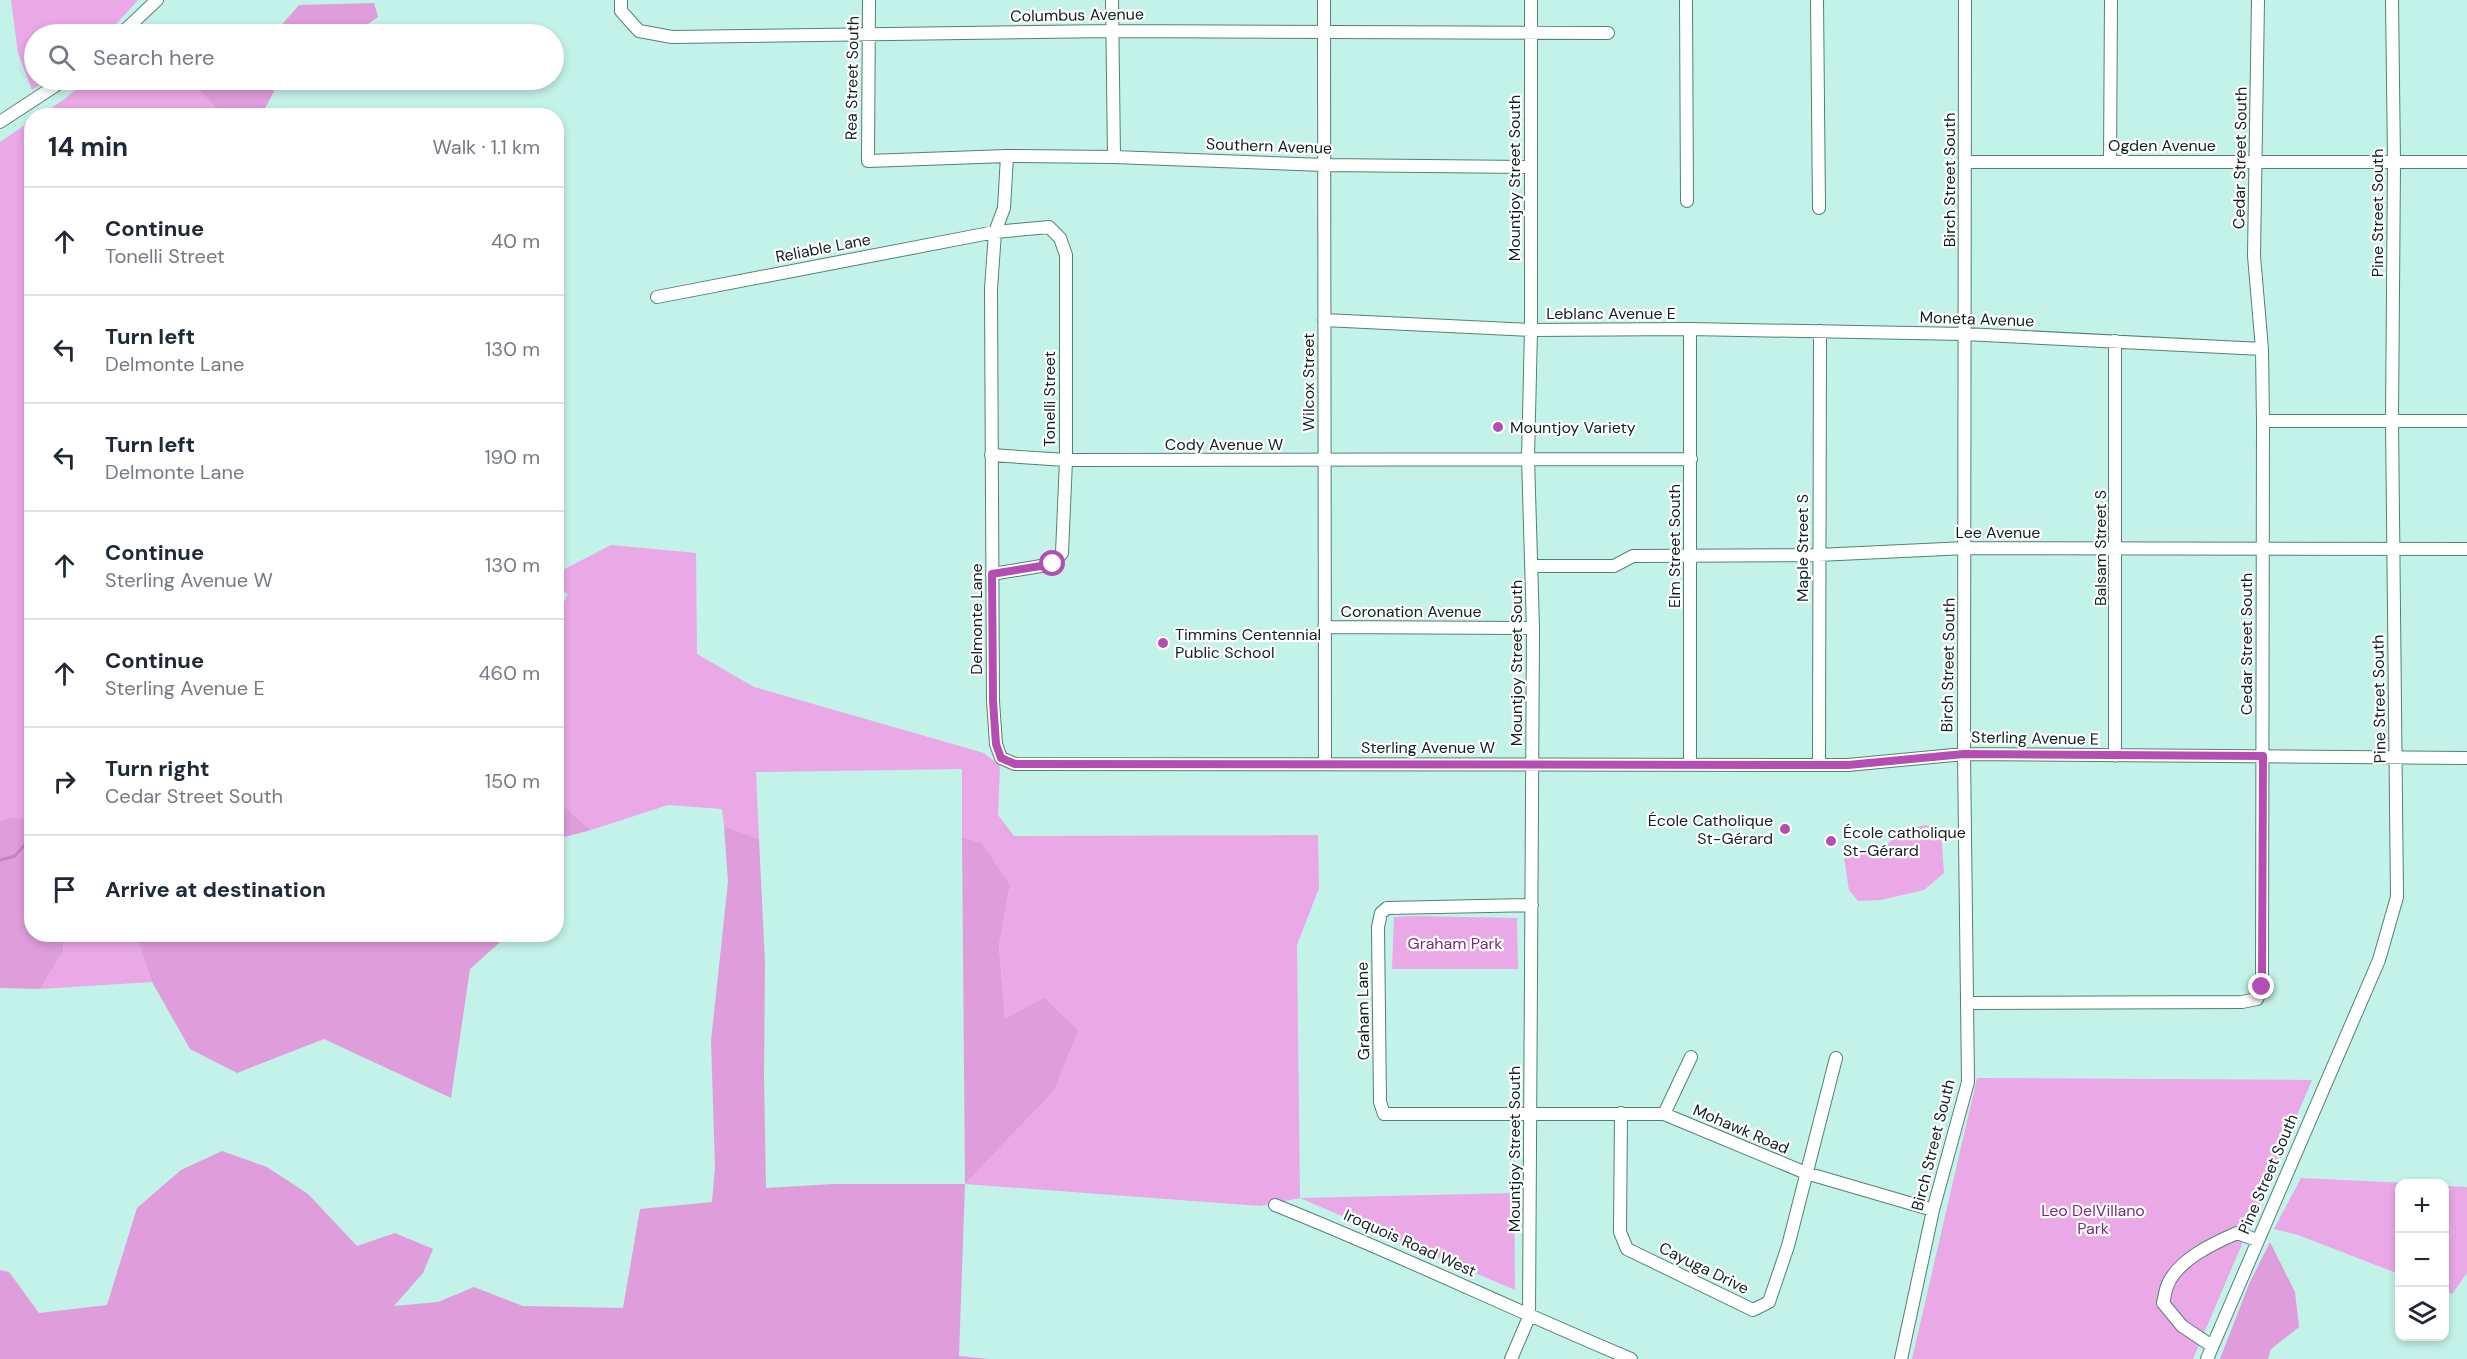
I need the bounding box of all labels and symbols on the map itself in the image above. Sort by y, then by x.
street label: Columbus Avenue [1010,3,1144,27]
street label: Rea Street South [840,16,864,140]
street label: Cedar Street South [2228,87,2252,229]
street label: Mountjoy Street South [1504,95,1525,261]
street label: Birch Street South [1939,113,1960,247]
street label: Southern Avenue [1206,133,1332,159]
street label: Ogden Avenue [2108,135,2216,156]
street label: Pine Street South [2367,149,2388,277]
street label: Reliable Lane [774,228,872,268]
street label: Leblanc Avenue E [1546,303,1676,324]
street label: Moneta Avenue [1919,307,2035,331]
street label: Wilcox Street [1298,333,1319,431]
street label: Tonelli Street [1039,351,1060,447]
place label: Mountjoy Variety [1510,417,1636,438]
marker: Mountjoy Variety [1491,420,1505,434]
street label: Cody Avenue W [1165,434,1284,455]
street label: Elm Street South [1664,484,1685,608]
street label: Balsam Street S [2090,490,2111,606]
street label: Maple Street S [1792,494,1813,602]
street label: Lee Avenue [1956,522,2040,543]
route start [1039,550,1065,576]
street label: Delmonte Lane [966,563,987,675]
street label: Cedar Street South [2236,573,2257,715]
street label: Mountjoy Street South [1506,580,1527,746]
street label: Birch Street South [1936,597,1960,733]
street label: Coronation Avenue [1340,601,1482,622]
place label: Timmins Centennial Public School [1175,624,1321,663]
street label: Pine Street South [2367,634,2391,764]
marker: Timmins Centennial Public School [1156,636,1170,650]
street label: Sterling Avenue E [1971,726,2099,750]
street label: Sterling Avenue W [1361,737,1496,758]
place label: École Catholique St-Gérard [1648,810,1773,849]
marker: École Catholique St-Gérard [1778,822,1792,836]
place label: École catholique St-Gérard [1843,822,1966,861]
marker: École catholique St-Gérard [1824,834,1838,848]
park label: Graham Park [1408,933,1502,954]
street label: Graham Lane [1352,962,1374,1060]
route end [2248,973,2274,999]
street label: Mountjoy Street South [1504,1066,1525,1232]
street label: Birch Street South [1907,1077,1959,1213]
street label: Mohawk Road [1690,1099,1792,1159]
street label: Pine Street South [2233,1111,2303,1237]
park label: Leo DelVillano Park [2041,1200,2145,1239]
street label: Iroquois Road West [1340,1204,1480,1282]
street label: Cayuga Drive [1655,1237,1753,1299]

